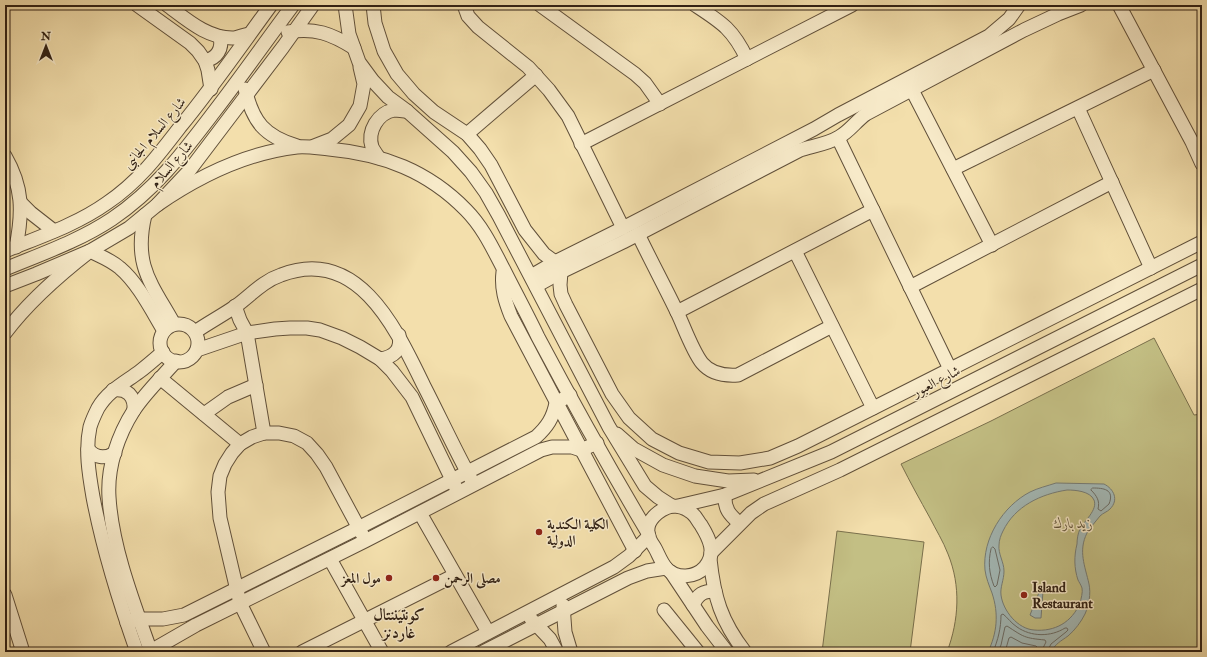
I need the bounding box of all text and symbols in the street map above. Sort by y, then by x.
north arrow [26,26,66,66]
text: N [40,30,52,43]
street label: شارع السلام الجانبى [119,94,189,172]
street label: شارع السلام [146,137,196,191]
street label: شارع العبور [908,362,965,404]
park label: زيد بارك [1053,515,1093,532]
place label: الكلية الكندية الدولية [547,516,609,549]
marker: الكلية الكندية الدولية [534,527,544,537]
place label: مول المعز [339,570,381,588]
place label: مصلى الرحمن [444,570,501,589]
marker: مول المعز [384,573,394,583]
marker: مصلى الرحمن [431,573,441,583]
place label: Island Restaurant [1032,579,1093,612]
marker: Island Restaurant [1019,590,1029,600]
district label: كونتيننتال غاردنز [373,605,425,643]

